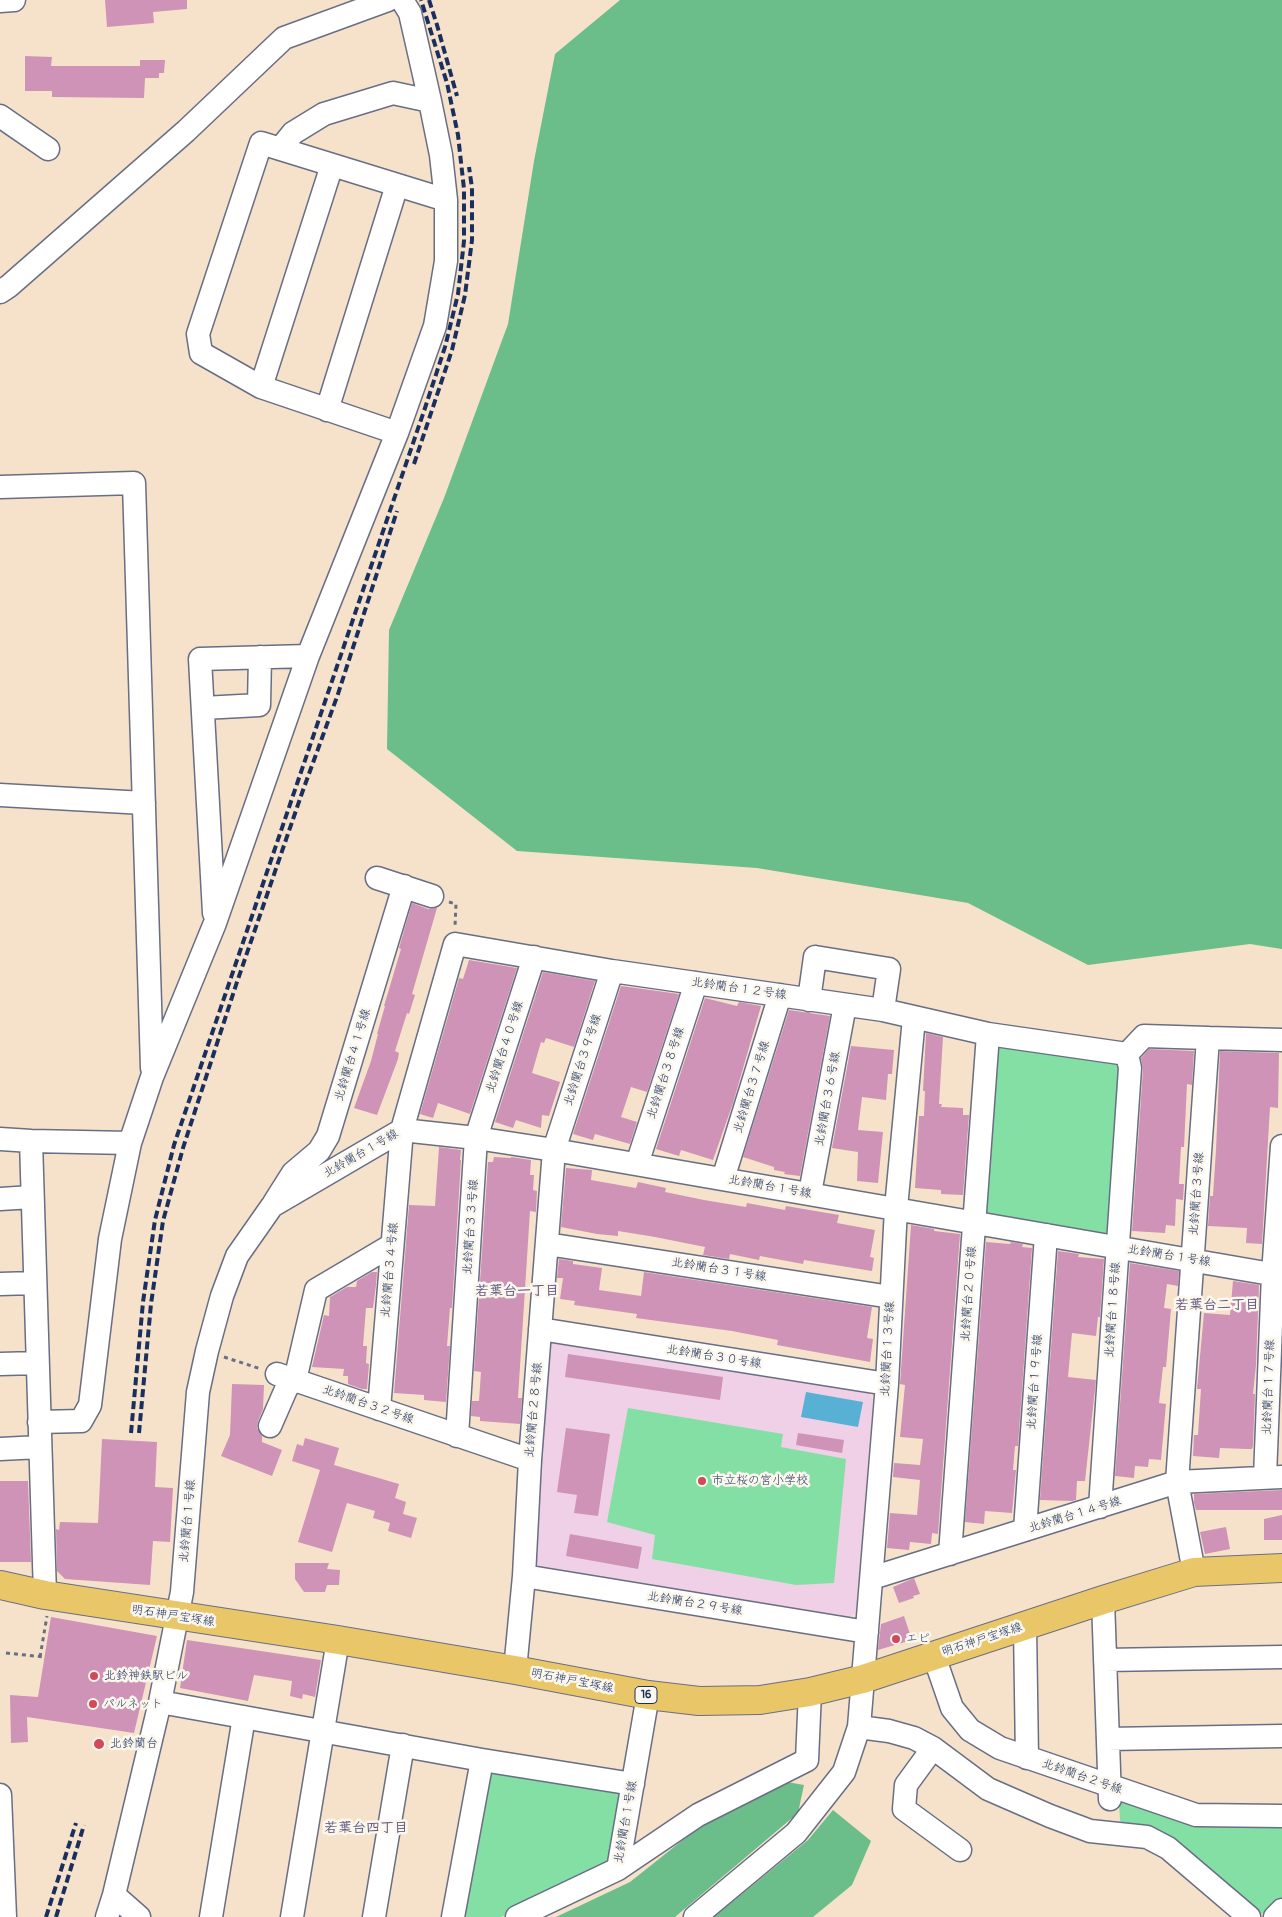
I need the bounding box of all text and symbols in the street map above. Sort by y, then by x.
street label: 北鈴蘭台１２号線 [690,975,788,1003]
street label: 北鈴蘭台４０号線 [483,999,527,1095]
street label: 北鈴蘭台４１号線 [332,1007,374,1103]
street label: 北鈴蘭台３９号線 [561,1012,605,1108]
street label: 北鈴蘭台３８号線 [644,1025,688,1121]
street label: 北鈴蘭台３７号線 [731,1039,773,1135]
street label: 北鈴蘭台３６号線 [813,1050,843,1148]
street label: 北鈴蘭台１号線 [321,1127,401,1181]
street label: 北鈴蘭台３号線 [1187,1152,1207,1236]
street label: 北鈴蘭台１号線 [727,1173,813,1201]
street label: 北鈴蘭台３３号線 [460,1179,482,1275]
street label: 北鈴蘭台３４号線 [379,1222,401,1318]
street label: 北鈴蘭台１号線 [1126,1242,1212,1270]
street label: 北鈴蘭台２０号線 [958,1246,980,1342]
street label: 北鈴蘭台３１号線 [670,1255,768,1285]
street label: 北鈴蘭台１８号線 [1102,1262,1124,1358]
district label: 若葉台一丁目 [475,1283,559,1299]
district label: 若葉台二丁目 [1175,1297,1259,1313]
street label: 北鈴蘭台１３号線 [878,1301,898,1397]
street label: 北鈴蘭台１９号線 [1024,1334,1046,1430]
street label: 北鈴蘭台１７号線 [1260,1339,1278,1435]
street label: 北鈴蘭台３０号線 [665,1342,763,1372]
street label: 北鈴蘭台２８号線 [523,1362,545,1458]
street label: 北鈴蘭台３２号線 [320,1383,416,1427]
place label: 市立桜の宮小学校 [712,1474,808,1488]
marker: 市立桜の宮小学校 [696,1475,708,1487]
street label: 北鈴蘭台１号線 [177,1479,199,1563]
street label: 北鈴蘭台１４号線 [1027,1494,1123,1536]
street label: 北鈴蘭台２９号線 [646,1589,744,1619]
street label: 明石神戸宝塚線 [130,1602,216,1630]
street label: 明石神戸宝塚線 [940,1620,1024,1660]
place label: エピ [906,1632,930,1646]
marker: エピ [890,1633,902,1645]
street label: 明石神戸宝塚線 [529,1666,615,1696]
place label: 北鈴神鉄駅ビル [104,1669,188,1683]
marker: 北鈴神鉄駅ビル [88,1670,100,1682]
road number: 16 [635,1686,657,1704]
place label: パルネット [103,1697,163,1711]
marker: パルネット [87,1698,99,1710]
marker: 北鈴蘭台 [92,1737,106,1751]
place label: 北鈴蘭台 [110,1737,158,1751]
street label: 北鈴蘭台２号線 [1040,1757,1124,1797]
street label: 北鈴蘭台１号線 [612,1779,640,1865]
district label: 若葉台四丁目 [324,1820,408,1836]

